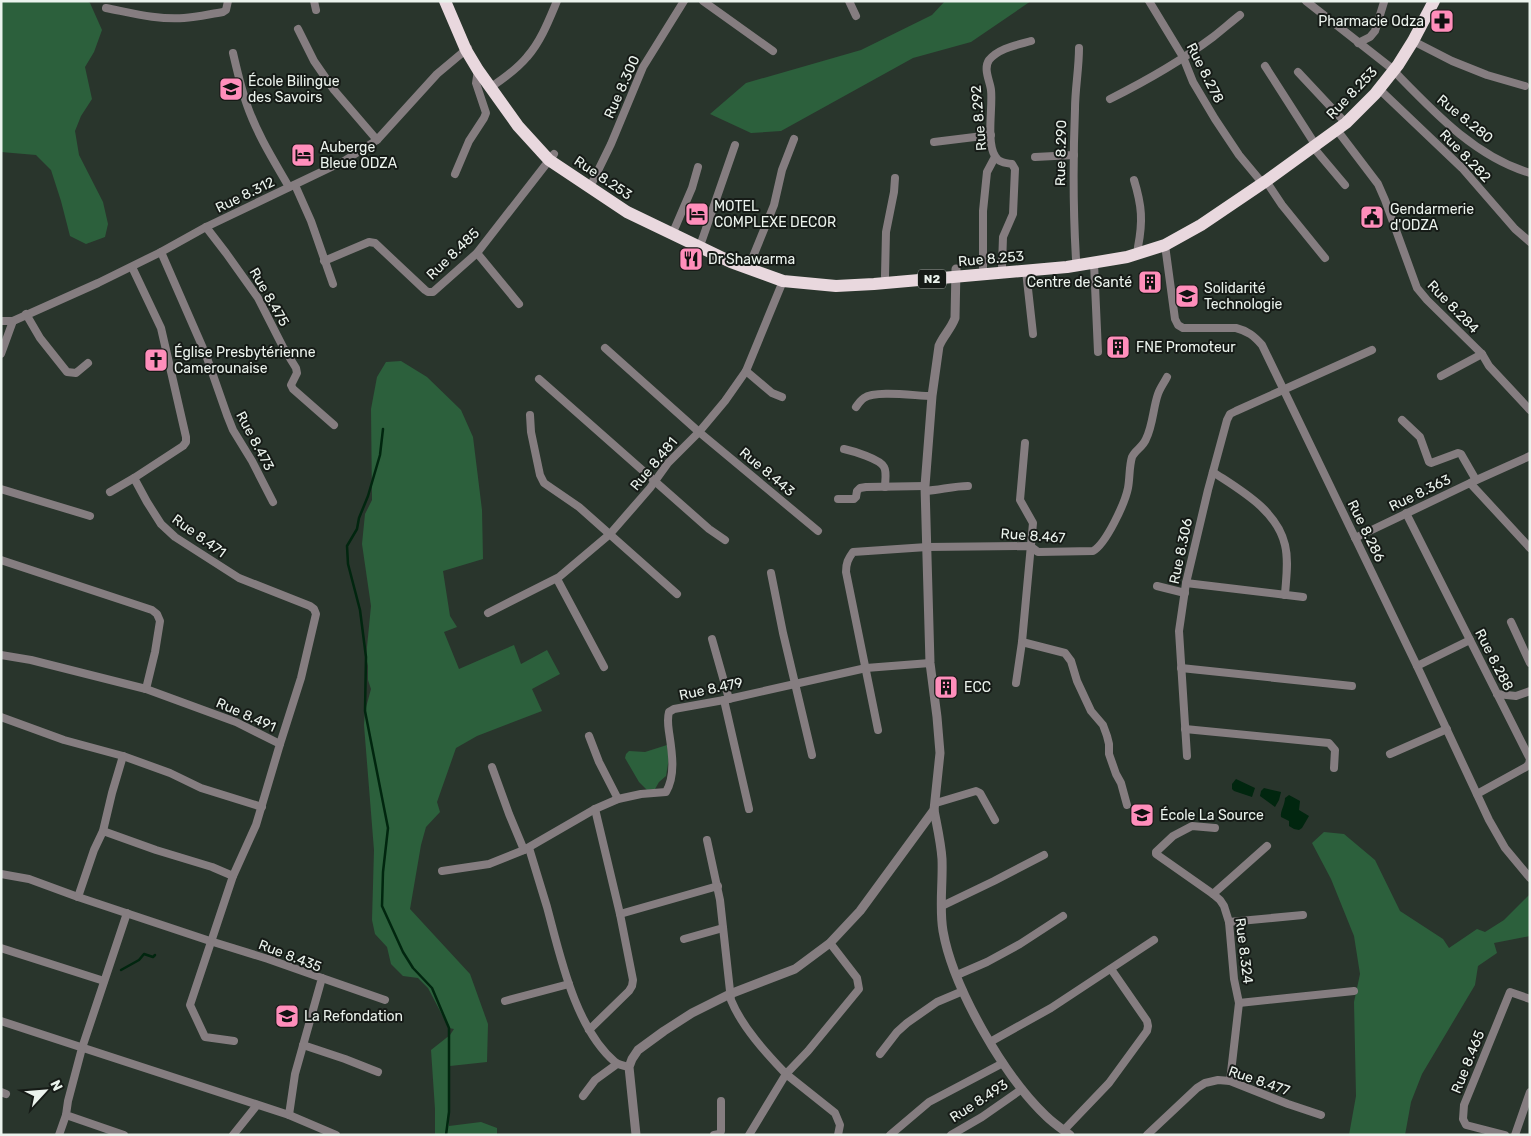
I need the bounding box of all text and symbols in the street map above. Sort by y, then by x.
pharmacy icon: Pharmacie Odza [1429,8,1455,34]
place label: Pharmacie Odza [1318,13,1424,30]
street label: Rue 8.278 [1183,40,1227,106]
street label: Rue 8.300 [601,53,644,121]
street label: Rue 8.253 [1323,63,1381,123]
place label: École Bilingue des Savoirs [248,72,340,106]
school or university icon: École Bilingue des Savoirs [218,76,244,102]
street label: Rue 8.292 [968,84,990,152]
street label: Rue 8.280 [1434,91,1497,147]
street label: Rue 8.290 [1052,119,1070,186]
street label: Rue 8.282 [1436,126,1494,186]
place label: Auberge Bleue ODZA [320,139,398,172]
hotel icon: Auberge Bleue ODZA [290,142,316,168]
street label: Rue 8.253 [571,152,635,204]
street label: Rue 8.312 [213,173,277,217]
place label: MOTEL COMPLEXE DECOR [714,198,836,231]
hotel icon: MOTEL COMPLEXE DECOR [684,201,710,227]
place label: Gendarmerie d'ODZA [1390,201,1474,234]
public building icon: Gendarmerie d'ODZA [1359,204,1385,230]
street label: Rue 8.485 [423,225,483,283]
restaurant icon: Dr Shawarma [678,246,704,272]
street label: Rue 8.253 [957,248,1025,270]
place label: Dr Shawarma [708,251,795,268]
street label: Rue 8.475 [245,265,293,329]
building icon: Centre de Santé [1137,269,1163,295]
road number: N2 [918,270,946,288]
place label: Centre de Santé [1027,274,1132,291]
street label: Rue 8.284 [1424,277,1483,337]
place label: Solidarité Technologie [1204,280,1283,313]
school or university icon: Solidarité Technologie [1174,283,1200,309]
building icon: FNE Promoteur [1105,334,1131,360]
place label: FNE Promoteur [1136,339,1236,356]
place label: Église Presbytérienne Camerounaise [174,343,316,377]
church icon: Église Presbytérienne Camerounaise [143,347,169,373]
street label: Rue 8.473 [232,408,278,474]
street label: Rue 8.481 [627,434,681,494]
street label: Rue 8.443 [736,444,798,500]
street label: Rue 8.363 [1386,471,1454,515]
street label: Rue 8.286 [1344,497,1388,565]
street label: Rue 8.471 [169,511,229,561]
street label: Rue 8.306 [1166,517,1196,585]
street label: Rue 8.467 [1000,525,1066,547]
street label: Rue 8.288 [1471,626,1517,694]
street label: Rue 8.479 [677,674,745,704]
building icon: ECC [933,674,959,700]
place label: ECC [964,679,991,696]
street label: Rue 8.491 [213,694,279,736]
school or university icon: École La Source [1129,802,1155,828]
place label: École La Source [1160,806,1264,824]
street label: Rue 8.324 [1232,917,1257,985]
street label: Rue 8.435 [256,936,324,976]
school or university icon: La Refondation [274,1003,300,1029]
place label: La Refondation [304,1008,403,1025]
street label: Rue 8.465 [1448,1028,1488,1096]
street label: Rue 8.477 [1226,1063,1292,1099]
north arrow [20,1066,70,1116]
street label: Rue 8.493 [947,1076,1011,1126]
text: N [46,1077,66,1094]

